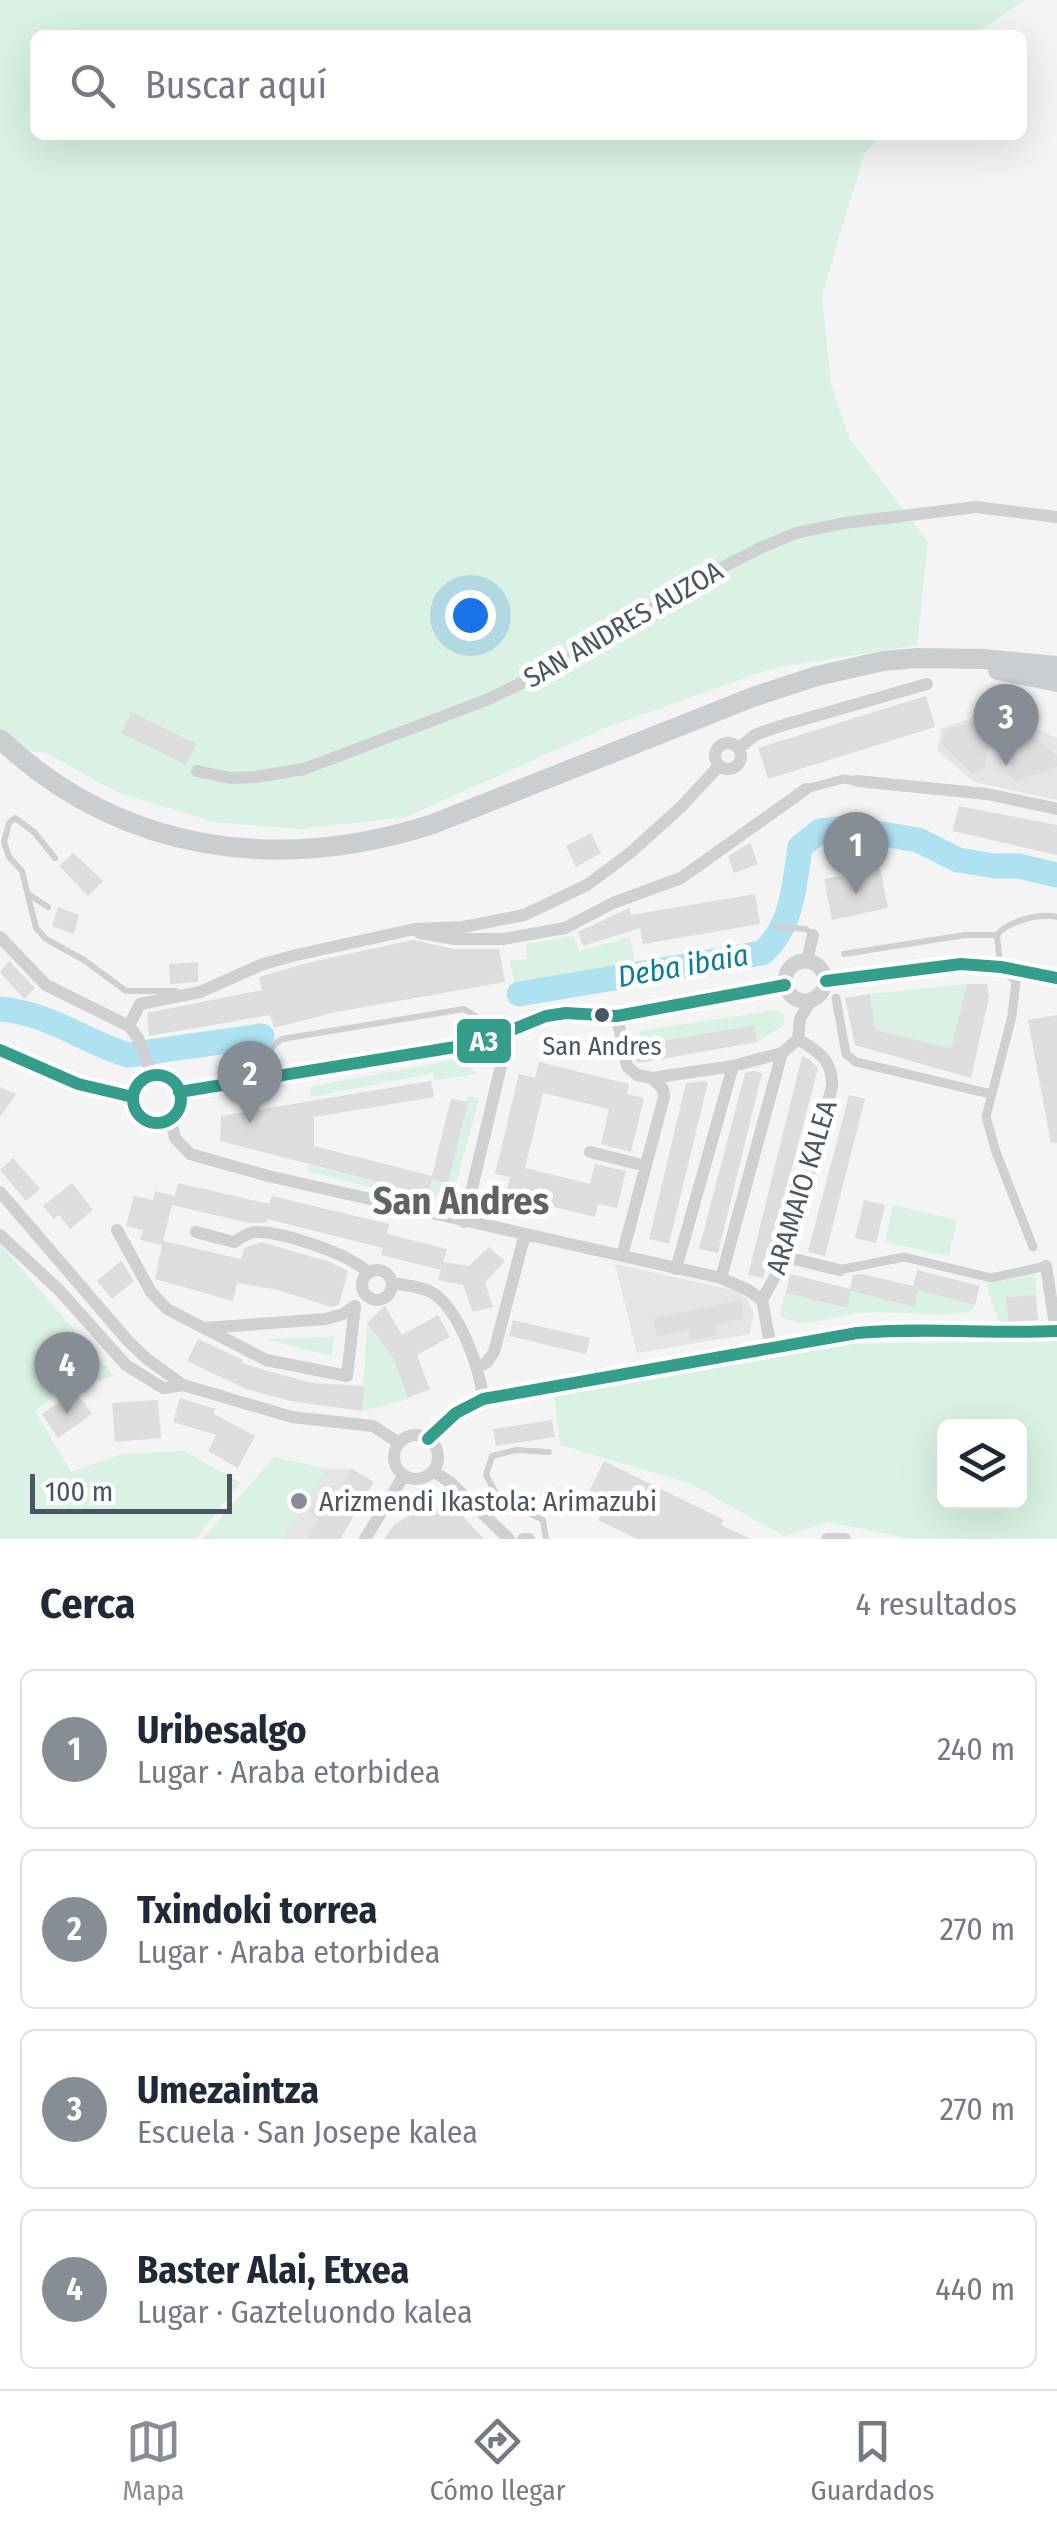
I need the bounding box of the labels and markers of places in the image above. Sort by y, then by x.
pin: 3 [974,684,1038,766]
pin: 1 [824,812,888,894]
marker: San Andres [592,1005,612,1025]
place label: San Andres [542,1031,662,1062]
pin: 2 [218,1040,282,1123]
pin: 4 [34,1332,100,1414]
place label: Arizmendi Ikastola: Arimazubi [319,1485,657,1518]
marker: Arizmendi Ikastola: Arimazubi [288,1490,310,1512]

